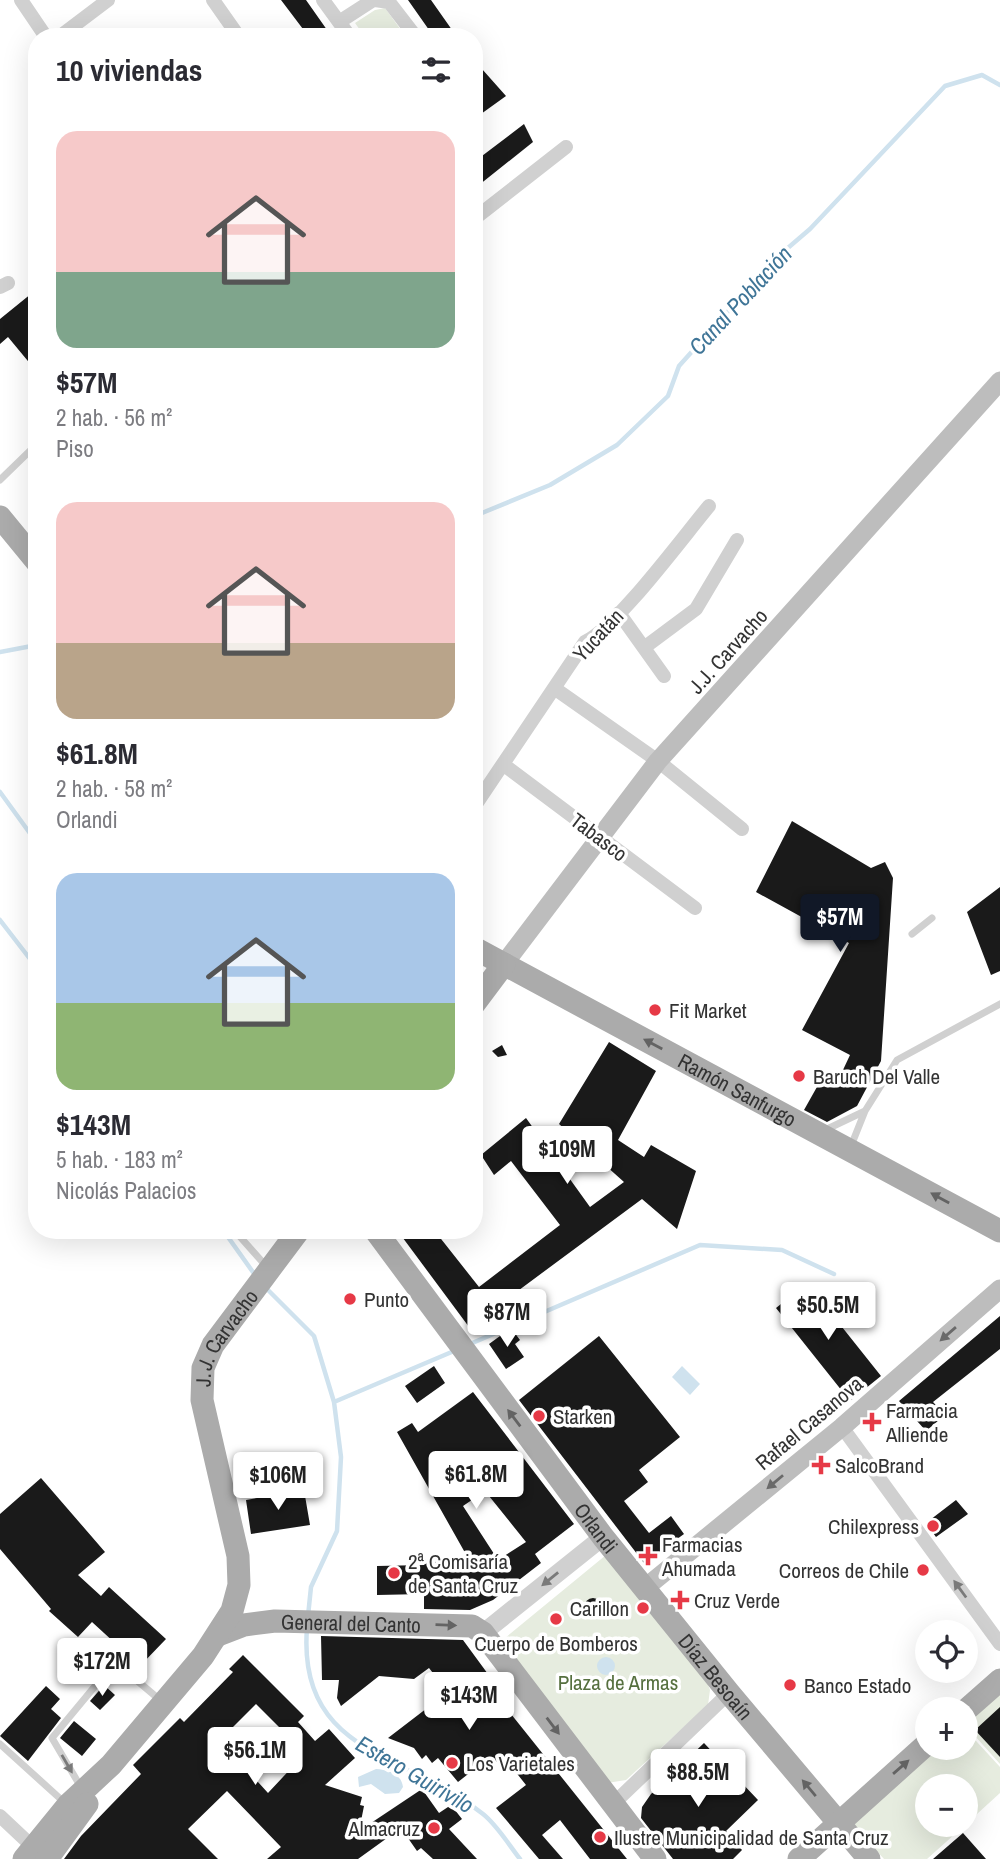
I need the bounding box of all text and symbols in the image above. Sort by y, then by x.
text: 10 viviendas [56,50,202,90]
icon: filters [417,51,455,89]
icon: home [193,177,319,303]
water label: Canal Población [681,239,799,361]
text: $57M [56,362,118,402]
text: 2 hab. · 56 m² [56,402,172,433]
text: Piso [56,433,94,464]
icon: home [193,548,319,674]
street label: Yucatán [566,602,630,668]
street label: J.J. Carvacho [682,602,774,700]
text: $61.8M [56,733,138,773]
text: 2 hab. · 58 m² [56,773,172,804]
text: Orlandi [56,804,118,835]
street label: Tabasco [565,806,633,868]
pin: $57M [799,894,881,954]
text: $57M [816,901,864,932]
icon: home [193,919,319,1045]
place label: Fit Market [669,996,747,1025]
marker: Fit Market [647,1002,663,1018]
one-way arrow [644,1038,663,1050]
street label: Ramón Sanfurgo [673,1046,802,1133]
place label: Baruch Del Valle [813,1062,940,1091]
marker: Baruch Del Valle [791,1068,807,1084]
text: $143M [56,1104,131,1144]
pin: $109M [518,1126,616,1186]
text: $109M [538,1133,596,1164]
text: 5 hab. · 183 m² [56,1144,183,1175]
text: Nicolás Palacios [56,1175,196,1206]
one-way arrow [930,1192,950,1204]
pin: $50.5M [771,1282,885,1342]
street label: J. J. Carvacho [188,1283,264,1387]
place label: Punto [364,1285,409,1314]
text: $50.5M [797,1289,859,1320]
pin: $87M [466,1290,548,1349]
marker: Punto [342,1291,358,1307]
text: $87M [483,1296,531,1327]
one-way arrow [940,1326,957,1341]
street label: Rafael Casanova [749,1369,869,1477]
place label: Farmacia Alliende [885,1396,958,1449]
place label: Starken [553,1402,612,1431]
marker: Starken [531,1408,547,1424]
one-way arrow [508,1409,522,1427]
marker: Farmacia Alliende [864,1414,880,1430]
place label: SalcoBrand [835,1451,924,1480]
pin: $106M [229,1452,327,1512]
pin: $61.8M [419,1452,533,1511]
marker: SalcoBrand [813,1457,829,1473]
text: $61.8M [445,1458,507,1489]
text: $106M [249,1459,307,1490]
one-way arrow [767,1474,785,1489]
street label: Orlandi [568,1497,625,1559]
place label: Chilexpress [828,1512,919,1541]
marker: Chilexpress [925,1518,941,1534]
place label: Farmacias Ahumada [661,1530,743,1583]
place label: 2ª Comisaría de Santa Cruz [408,1547,518,1600]
marker: Farmacias Ahumada [640,1548,656,1564]
place label: Correos de Chile [779,1556,909,1585]
marker: Correos de Chile [915,1562,931,1578]
marker: 2ª Comisaría de Santa Cruz [386,1565,402,1581]
one-way arrow [541,1572,559,1587]
one-way arrow [953,1580,967,1598]
place label: Cruz Verde [694,1586,780,1615]
marker: Cruz Verde [672,1592,688,1608]
place label: Carillon [570,1594,629,1623]
marker: Carillon [635,1600,651,1616]
street label: General del Canto [281,1607,421,1639]
marker: Cuerpo de Bomberos [548,1611,564,1627]
one-way arrow [435,1619,457,1630]
map controls [915,1620,978,1837]
button: locate [915,1620,978,1683]
street label: Díaz Besoaín [672,1627,760,1726]
place label: Cuerpo de Bomberos [474,1629,638,1658]
pin: $172M [53,1638,151,1698]
text: $172M [73,1645,131,1676]
park label: Plaza de Armas [558,1668,678,1697]
place label: Banco Estado [804,1671,911,1700]
pin: $143M [420,1672,518,1732]
marker: Banco Estado [782,1677,798,1693]
text: $143M [440,1679,498,1710]
button: + [915,1697,978,1760]
one-way arrow [546,1717,560,1736]
pin: $56.1M [198,1728,312,1787]
water label: Estero Guirivilo [351,1728,479,1820]
text: $56.1M [224,1734,286,1765]
place label: Los Varietales [466,1749,575,1778]
pin: $88.5M [641,1750,755,1809]
one-way arrow [61,1754,73,1773]
marker: Los Varietales [444,1755,460,1771]
text: $88.5M [667,1756,729,1787]
one-way arrow [892,1759,909,1775]
button: − [915,1774,978,1837]
one-way arrow [802,1779,817,1796]
place label: Almacruz [347,1814,420,1843]
marker: Almacruz [426,1820,442,1836]
place label: Ilustre Municipalidad de Santa Cruz [614,1823,889,1852]
marker: Ilustre Municipalidad de Santa Cruz [592,1829,608,1845]

